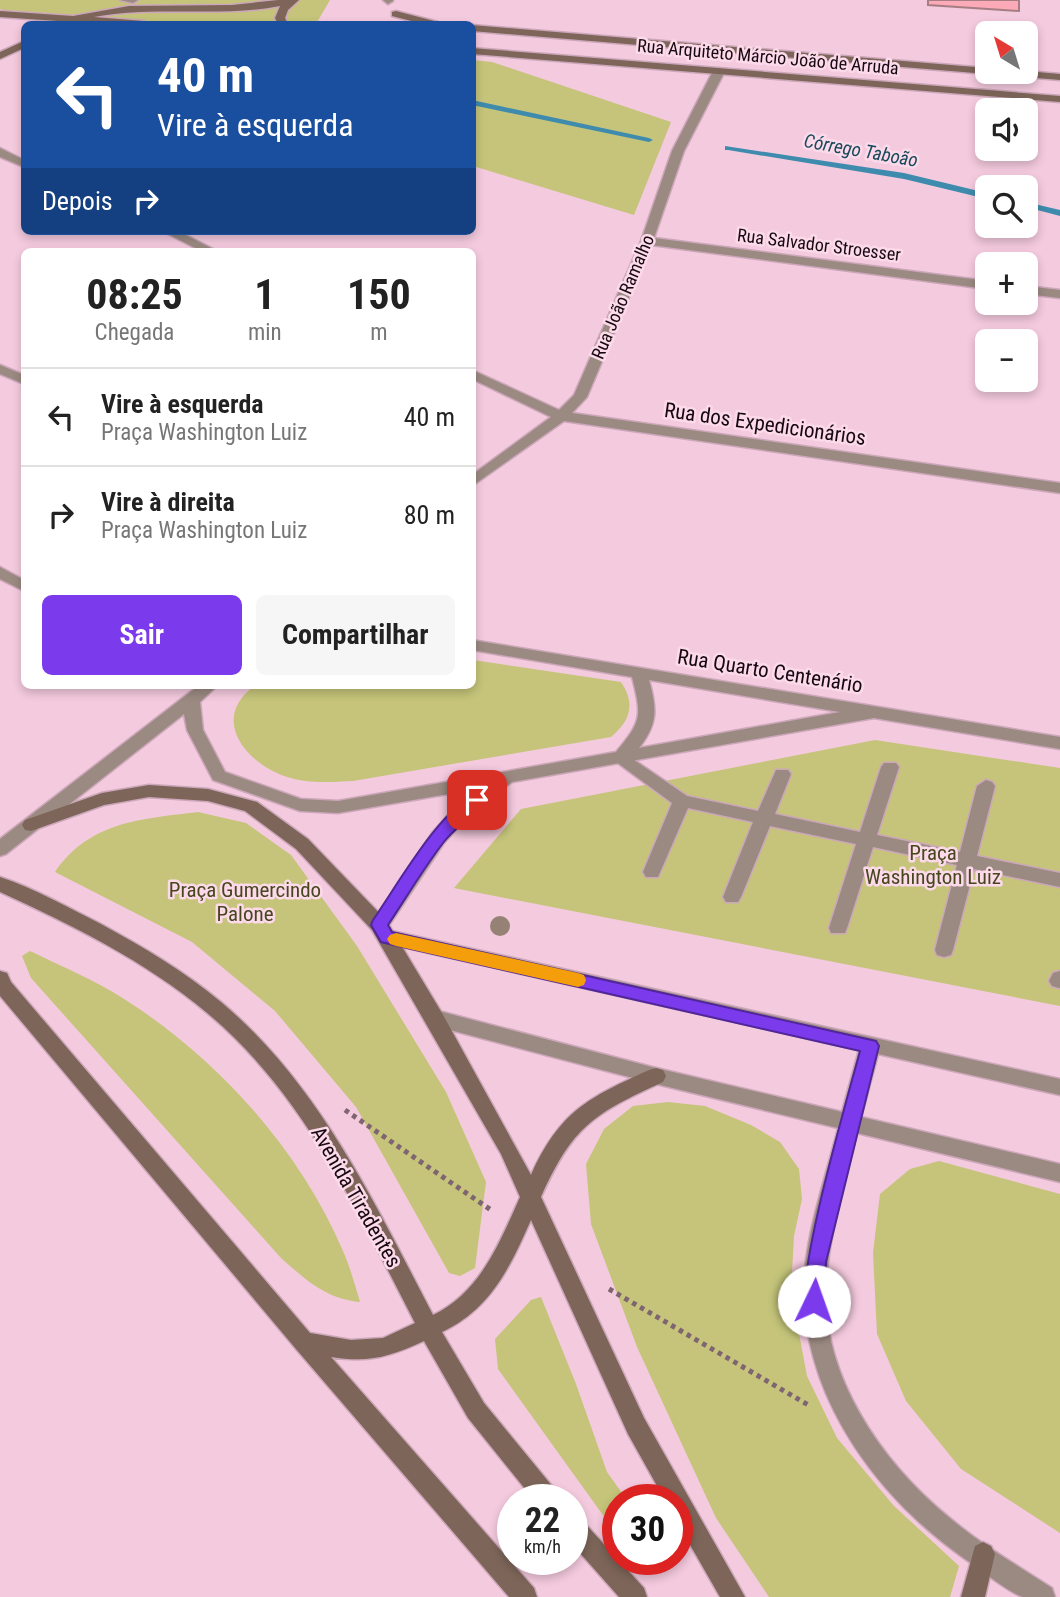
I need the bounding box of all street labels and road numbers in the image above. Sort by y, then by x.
street label: Rua Arquiteto Márcio João de Arruda [636,35,900,78]
street label: Rua Salvador Stroesser [736,224,903,265]
street label: Rua João Ramalho [587,232,658,362]
street label: Rua dos Expedicionários [663,398,867,450]
street label: Rua Quarto Centenário [676,645,864,697]
street label: Avenida Tiradentes [306,1123,406,1271]

